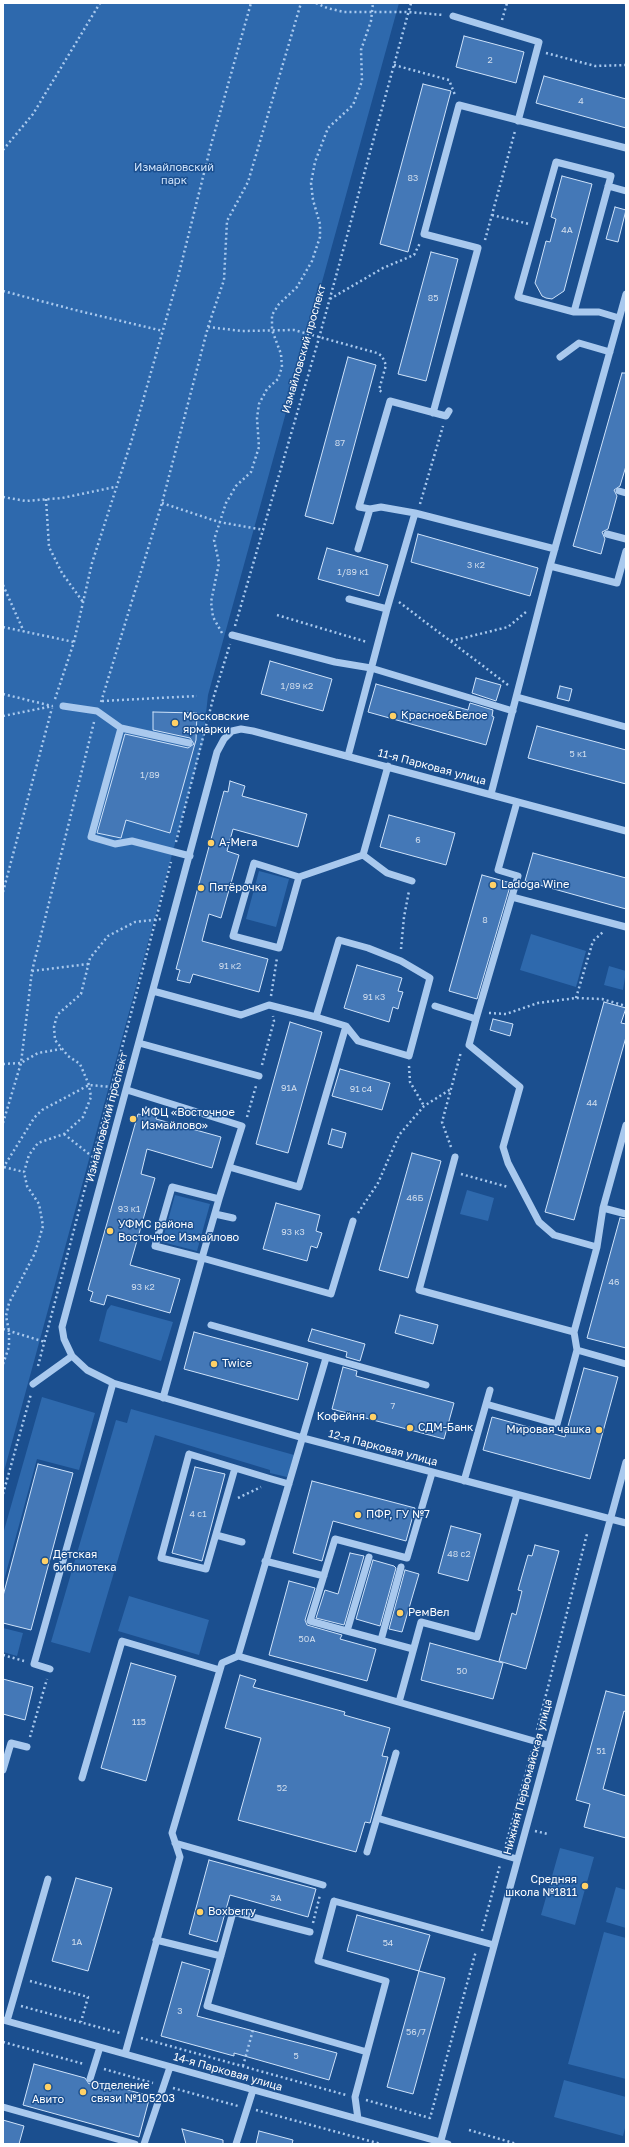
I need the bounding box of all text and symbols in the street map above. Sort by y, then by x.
house number: 2 [487,55,493,65]
house number: 4 [578,96,584,106]
park label: Измайловский парк [134,161,214,187]
house number: 83 [408,173,418,183]
house number: 4А [561,225,573,235]
street label: Измайловский проспект [279,283,329,415]
house number: 85 [428,293,438,303]
house number: 87 [335,438,345,448]
house number: 3 к2 [467,560,485,570]
house number: 1/89 к1 [337,567,369,577]
house number: 1/89 к2 [281,681,313,691]
place label: Красное&Белое [401,709,488,723]
place label: Московские ярмарки [183,710,249,736]
marker: Красное&Белое [388,711,398,721]
marker: Московские ярмарки [170,718,180,728]
street label: 11-я Парковая улица [376,746,488,788]
house number: 5 к1 [569,749,587,759]
house number: 1/89 [140,770,160,780]
house number: 6 [415,835,421,845]
place label: А-Мега [219,836,257,850]
marker: А-Мега [206,838,216,848]
place label: Ladoga Wine [501,878,569,892]
marker: Ladoga Wine [488,880,498,890]
place label: Пятёрочка [209,881,267,895]
marker: Пятёрочка [196,883,206,893]
house number: 8 [482,915,488,925]
house number: 91 к2 [219,961,241,971]
house number: 91 к3 [363,992,385,1002]
street label: Измайловский проспект [83,1051,131,1183]
house number: 91А [281,1083,297,1093]
house number: 91 с4 [350,1084,372,1094]
house number: 44 [587,1098,597,1108]
place label: МФЦ «Восточное Измайлово» [141,1106,235,1132]
marker: МФЦ «Восточное Измайлово» [128,1114,138,1124]
house number: 46Б [407,1193,423,1203]
house number: 93 к1 [118,1204,140,1214]
place label: УФМС района Восточное Измайлово [118,1218,239,1244]
marker: УФМС района Восточное Измайлово [105,1226,115,1236]
house number: 93 к3 [281,1227,305,1237]
house number: 46 [609,1277,619,1287]
house number: 93 к2 [131,1282,155,1292]
place label: Twice [222,1357,252,1371]
marker: Twice [209,1359,219,1369]
house number: 7 [391,1401,395,1411]
place label: Кофейня [317,1410,365,1424]
marker: Кофейня [368,1412,378,1422]
place label: СДМ-Банк [418,1421,473,1435]
marker: СДМ-Банк [405,1423,415,1433]
place label: Мировая чашка [506,1423,591,1437]
marker: Мировая чашка [594,1425,604,1435]
street label: 12-я Парковая улица [327,1427,439,1469]
place label: ПФР, ГУ №7 [366,1508,430,1522]
house number: 4 с1 [189,1509,207,1519]
marker: ПФР, ГУ №7 [353,1510,363,1520]
place label: Детская библиотека [53,1548,116,1574]
house number: 48 с2 [447,1549,471,1559]
marker: Детская библиотека [40,1556,50,1566]
place label: РемВел [408,1606,449,1620]
marker: РемВел [395,1608,405,1618]
house number: 50А [299,1634,315,1644]
house number: 50 [457,1666,467,1676]
street label: Нижняя Первомайская улица [501,1698,555,1856]
house number: 115 [132,1717,146,1727]
house number: 51 [596,1746,606,1756]
house number: 52 [277,1783,287,1793]
place label: Средняя школа №1811 [505,1873,577,1899]
marker: Средняя школа №1811 [580,1881,590,1891]
house number: 3А [270,1893,282,1903]
place label: Boxberry [208,1905,256,1919]
marker: Boxberry [195,1907,205,1917]
house number: 1А [72,1937,82,1947]
house number: 54 [383,1938,393,1948]
house number: 3 [177,2006,183,2016]
house number: 56/7 [406,2027,426,2037]
street label: 14-я Парковая улица [172,2050,284,2094]
house number: 5 [293,2051,299,2061]
place label: Отделение связи №105203 [91,2079,175,2105]
marker: Авито [43,2082,53,2092]
marker: Отделение связи №105203 [78,2087,88,2097]
place label: Авито [32,2093,64,2107]

